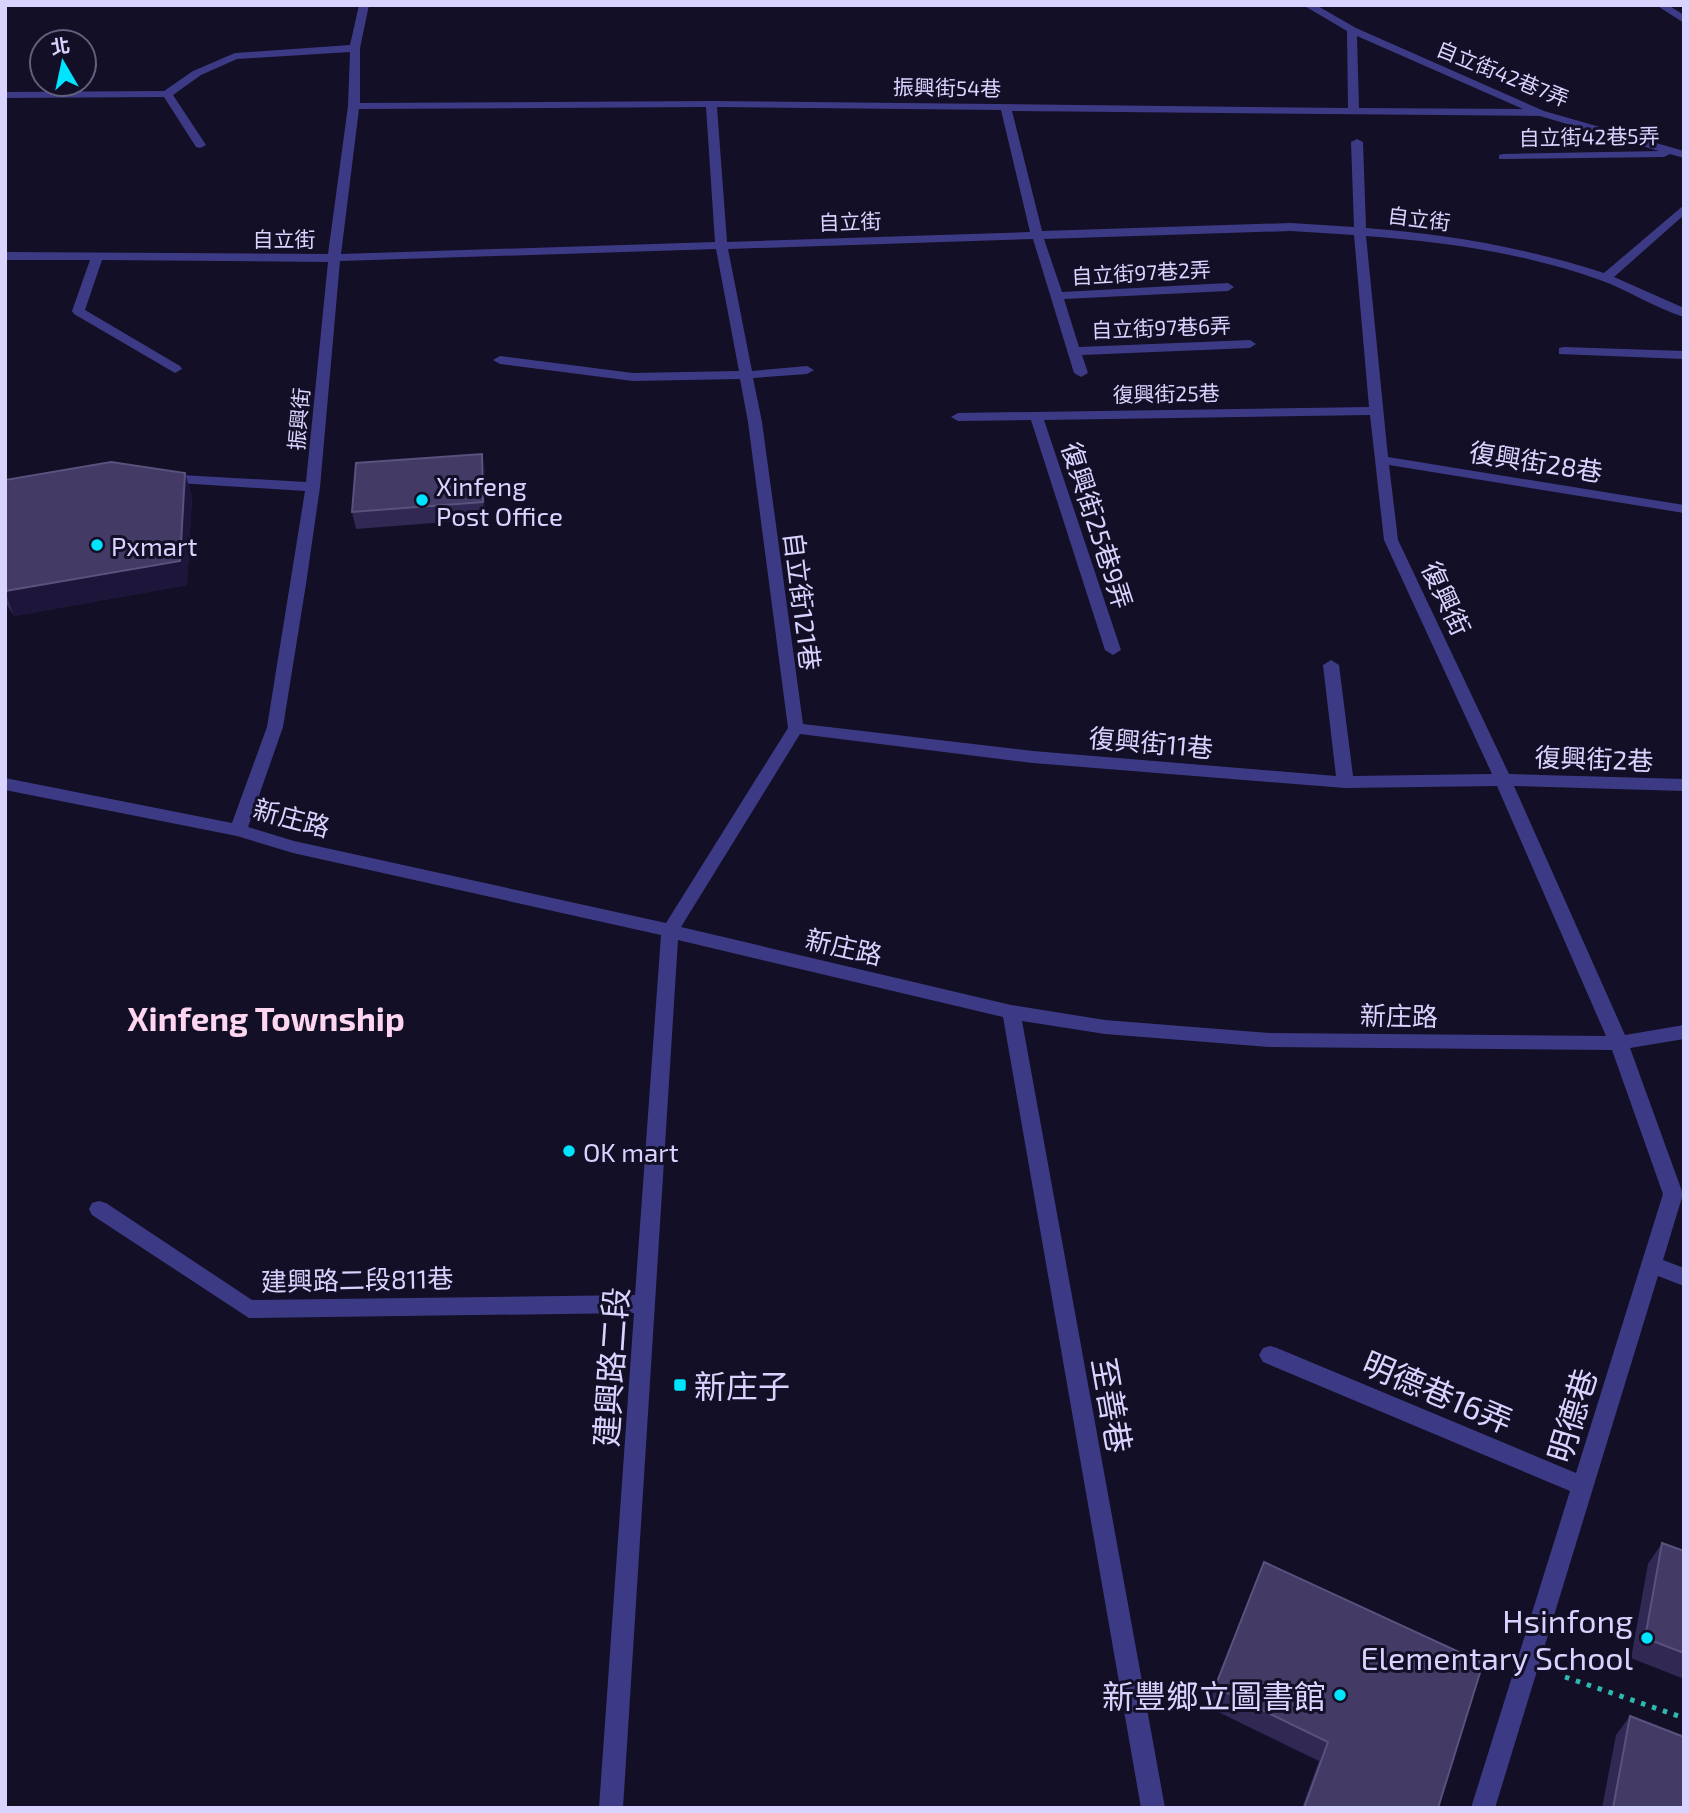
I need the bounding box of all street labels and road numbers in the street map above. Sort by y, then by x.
street label: 自立街42巷7弄 [1433,35,1573,111]
street label: 振興街54巷 [893,74,1001,100]
street label: 自立街42巷5弄 [1518,122,1660,150]
street label: 自立街 [1386,202,1452,234]
street label: 自立街 [818,207,882,235]
street label: 自立街 [253,226,316,251]
street label: 自立街97巷2弄 [1071,256,1211,288]
street label: 自立街97巷6弄 [1091,312,1231,342]
street label: 復興街25巷 [1112,380,1220,406]
street label: 振興街 [283,387,313,451]
street label: 復興街28巷 [1467,435,1605,487]
street label: 復興街25巷9弄 [1056,438,1140,612]
street label: 自立街121巷 [779,530,827,672]
street label: 復興街 [1416,556,1478,640]
street label: 復興街11巷 [1088,721,1214,763]
street label: 復興街2巷 [1534,740,1654,776]
street label: 新庄路 [250,792,334,842]
street label: 新庄路 [803,922,885,970]
street label: 新庄路 [1360,999,1438,1031]
street label: 建興路二段811巷 [261,1262,453,1296]
street label: 建興路二段 [585,1286,635,1448]
street label: 明德巷16弄 [1357,1342,1519,1440]
street label: 至善巷 [1086,1354,1140,1456]
street label: 明德巷 [1539,1364,1603,1466]

